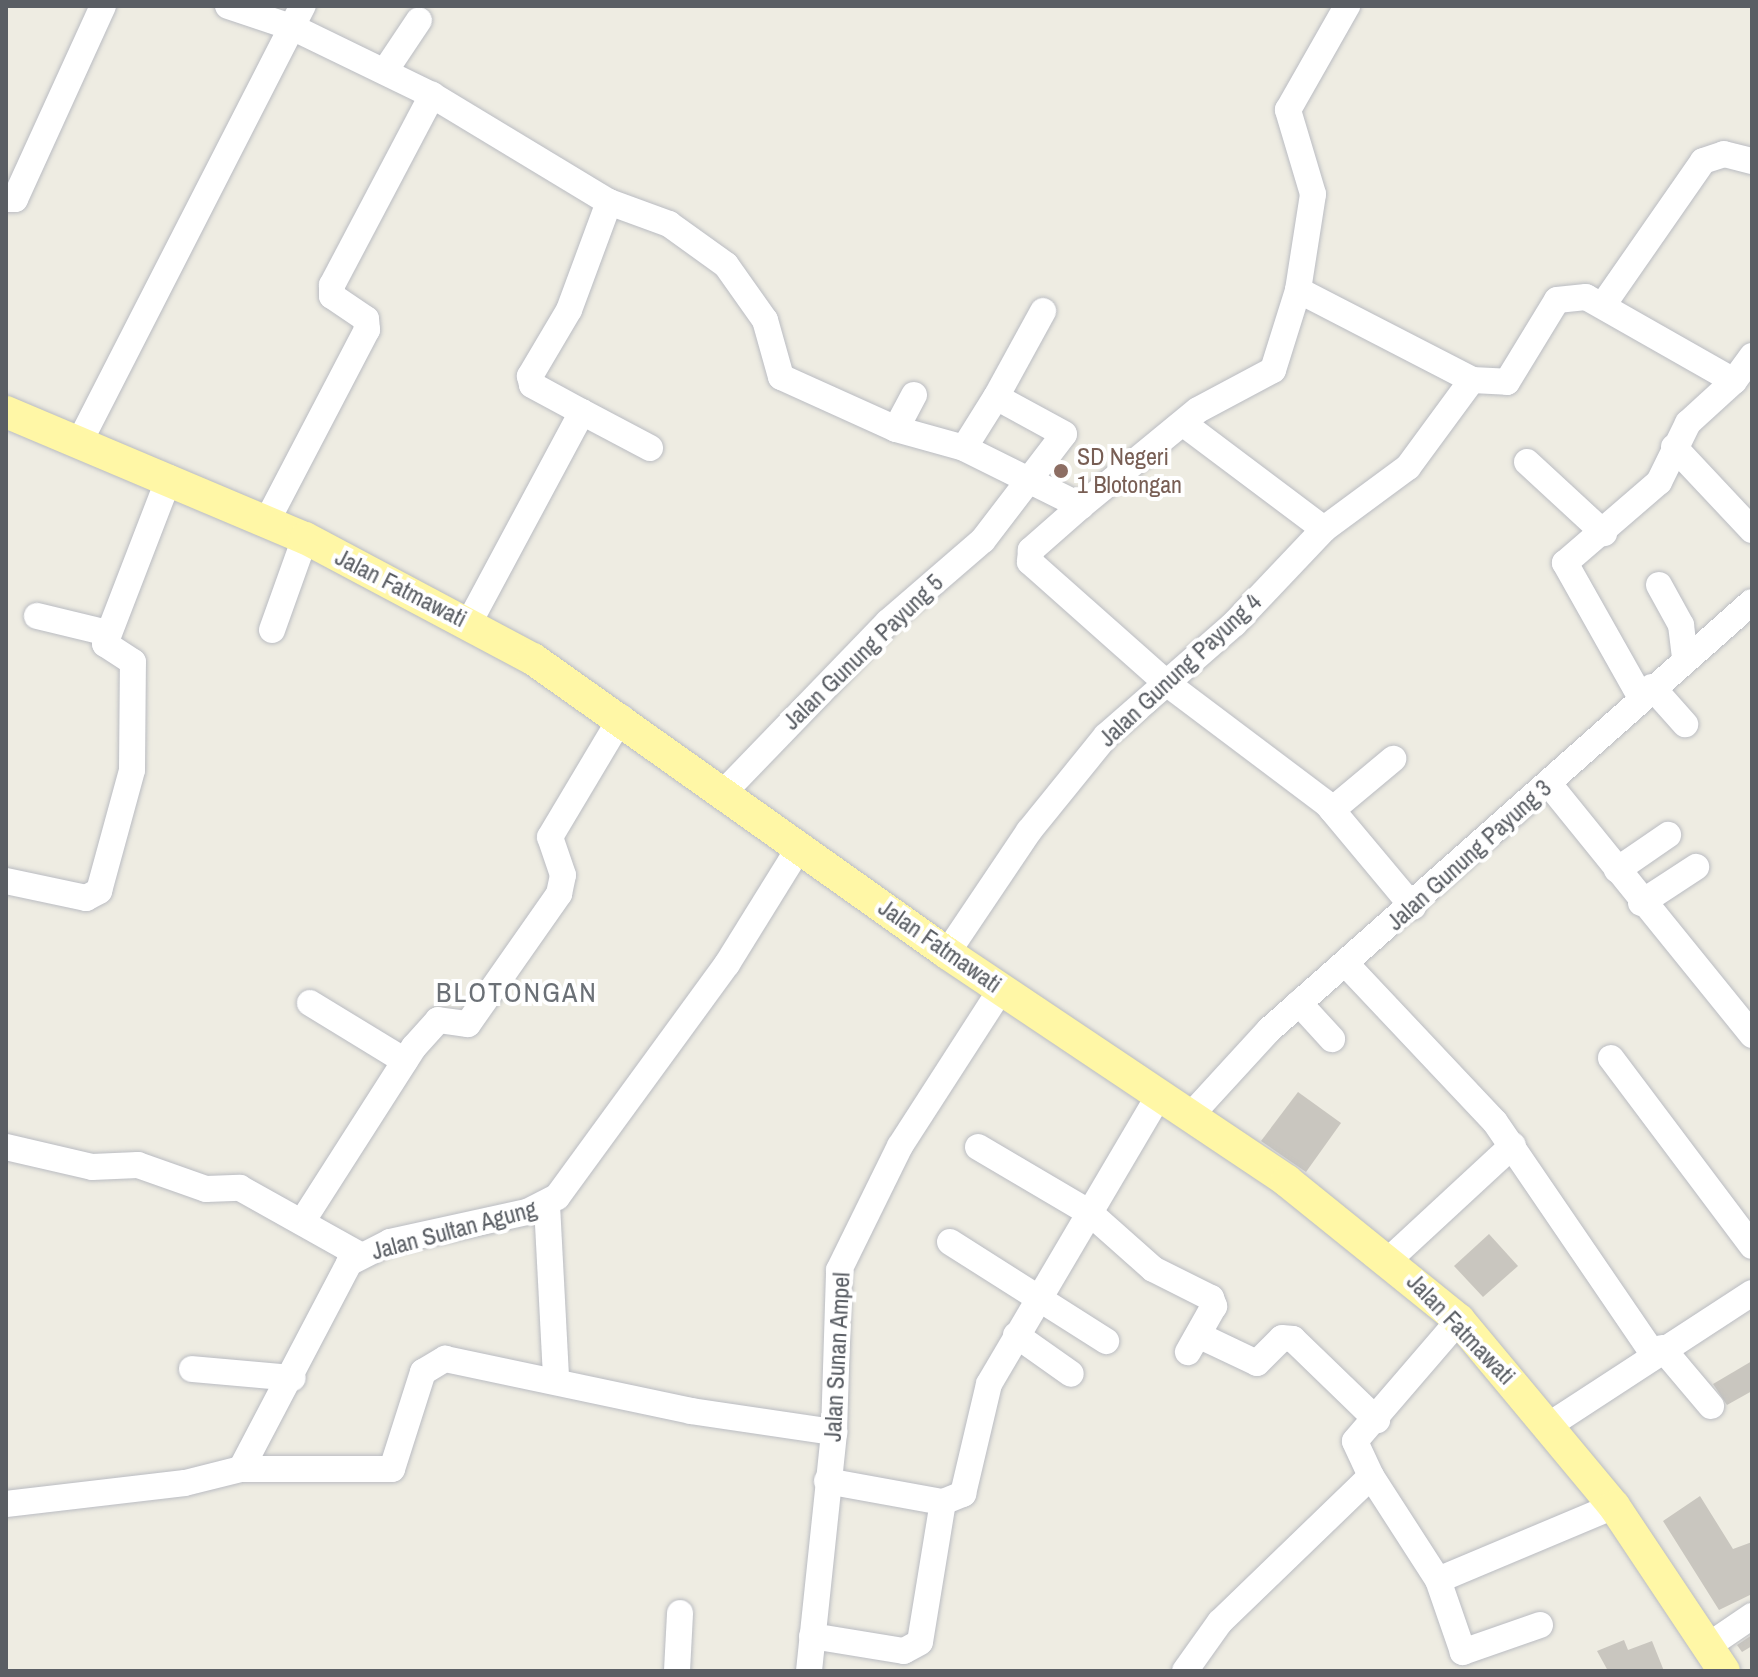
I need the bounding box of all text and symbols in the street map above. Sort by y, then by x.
place label: SD Negeri 1 Blotongan [1077,443,1182,499]
marker: SD Negeri 1 Blotongan [1052,462,1070,480]
street label: Jalan Fatmawati [331,543,471,633]
street label: Jalan Gunung Payung 5 [777,568,949,736]
street label: Jalan Gunung Payung 4 [1093,587,1267,753]
street label: Jalan Gunung Payung 3 [1381,774,1557,936]
street label: Jalan Fatmawati [873,893,1007,999]
district label: BLOTONGAN [436,975,598,1009]
street label: Jalan Sultan Agung [368,1194,540,1266]
street label: Jalan Fatmawati [1401,1267,1521,1391]
street label: Jalan Sunan Ampel [818,1271,856,1443]

